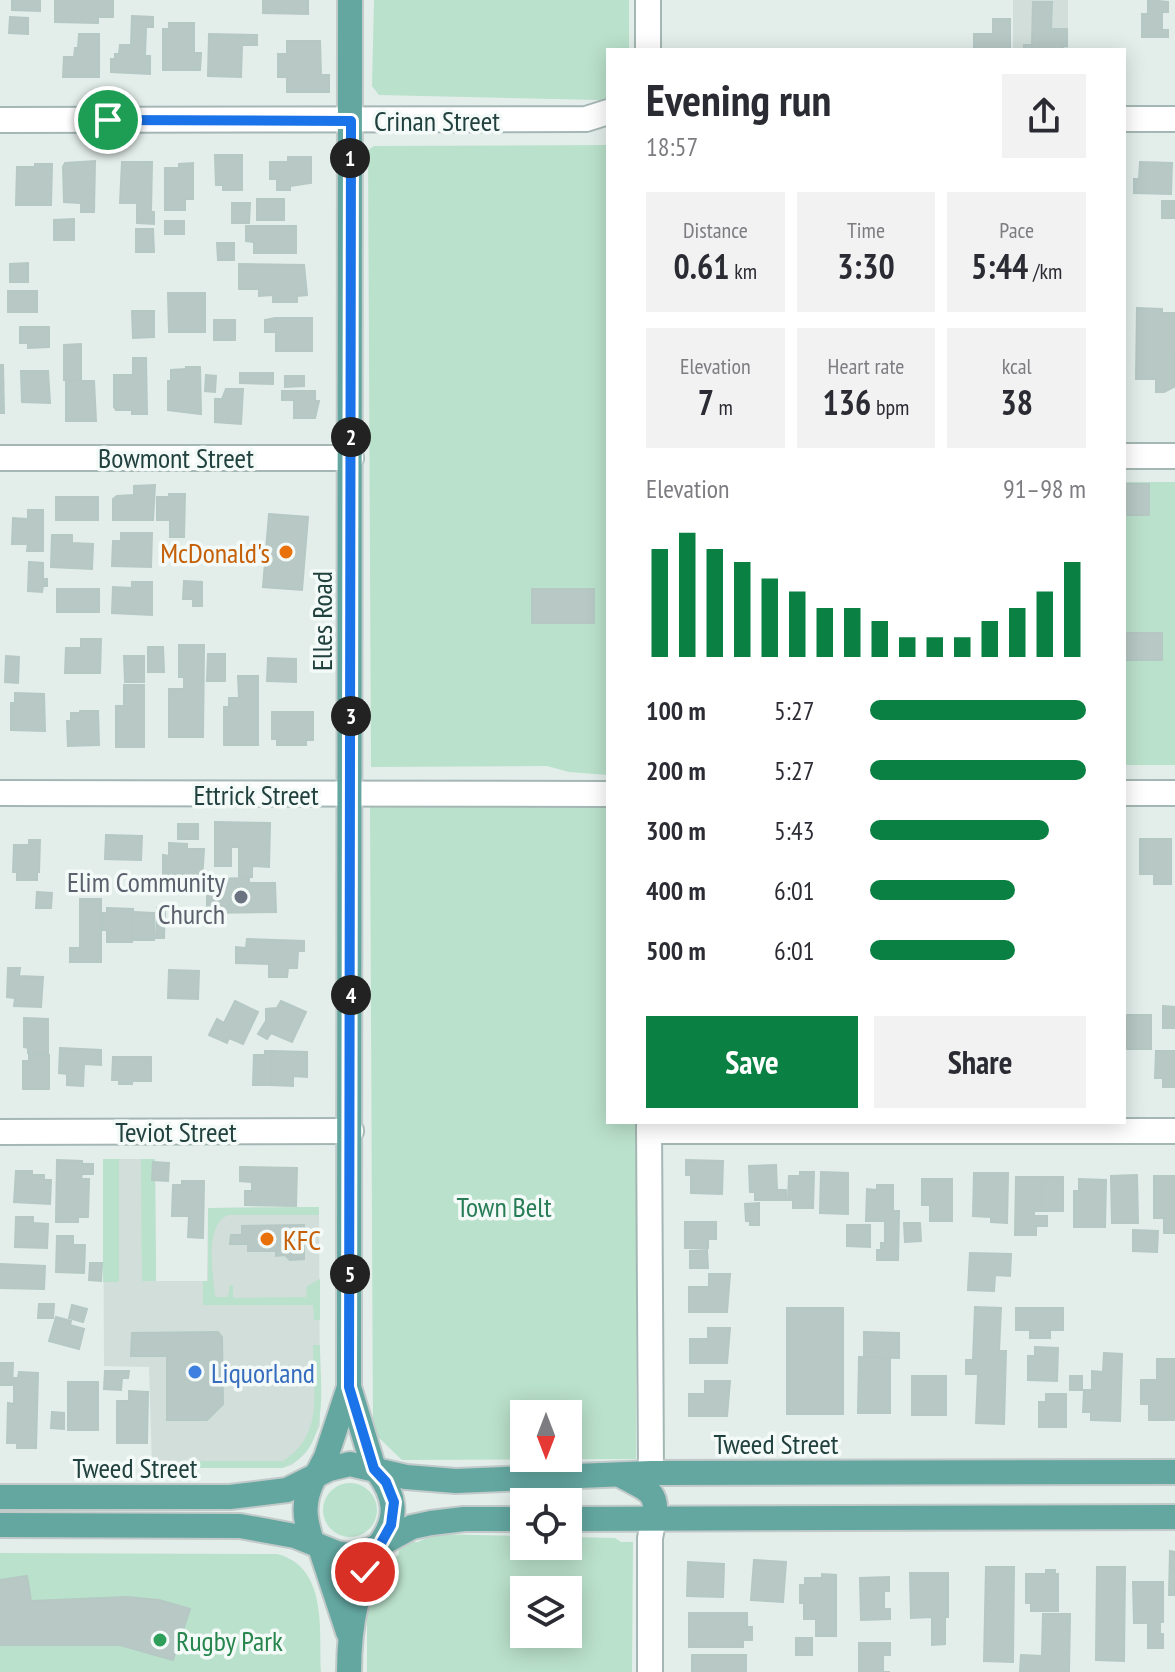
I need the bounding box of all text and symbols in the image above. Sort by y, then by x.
text: Evening run [646,71,831,128]
button: share [1002,74,1086,158]
pin [74,86,142,154]
icon: arrive [86,98,130,142]
street label: Crinan Street [374,102,500,139]
text: 18:57 [646,130,698,163]
pin: 1 [330,138,370,178]
text: 1 [345,144,355,172]
text: Distance [683,216,748,244]
text: Time [847,216,885,244]
text: Pace [999,216,1034,244]
text: 0.61 [674,244,730,288]
text: 3:30 [837,244,895,288]
text: 5:44 [971,244,1028,288]
text: km [730,257,757,285]
text: /km [1028,257,1062,285]
text: Elevation [680,352,751,380]
text: Heart rate [828,352,904,380]
text: kcal [1002,352,1032,380]
text: 7 [698,380,714,424]
text: 136 [823,380,871,424]
text: 38 [1000,380,1033,424]
text: m [714,393,733,421]
text: bpm [871,393,909,421]
pin: 2 [331,417,371,457]
text: 2 [346,423,356,451]
street label: Bowmont Street [98,439,254,476]
text: Elevation [646,472,729,505]
text: 91–98 m [1003,472,1086,505]
place label: McDonald's [160,534,270,571]
marker: McDonald's [277,543,295,561]
street label: Elles Road [303,571,340,671]
text: 100 m [646,694,706,727]
text: 5:27 [774,694,814,727]
pin: 3 [331,696,371,736]
text: 3 [346,702,356,730]
text: 200 m [646,754,706,787]
text: 5:27 [774,754,814,787]
street label: Ettrick Street [193,776,319,813]
text: 300 m [646,814,706,847]
text: 5:43 [774,814,814,847]
place label: Elim Community Church [67,863,225,932]
text: 400 m [646,874,706,907]
text: 6:01 [774,874,814,907]
marker: Elim Community Church [232,888,250,906]
text: 500 m [646,934,706,967]
text: 6:01 [774,934,814,967]
pin: 4 [331,975,371,1015]
text: 4 [346,981,356,1009]
button: Save [646,1016,858,1108]
button: Share [874,1016,1086,1108]
street label: Teviot Street [115,1113,237,1150]
park label: Town Belt [456,1188,552,1225]
place label: KFC [283,1221,321,1258]
marker: KFC [258,1230,276,1248]
pin: 5 [330,1254,370,1294]
text: 5 [345,1260,355,1288]
place label: Liquorland [211,1354,315,1391]
marker: Liquorland [186,1363,204,1381]
north arrow [510,1400,582,1472]
map controls [510,1400,582,1648]
street label: Tweed Street [714,1425,839,1462]
street label: Tweed Street [73,1449,198,1486]
button: locate [510,1488,582,1560]
pin [331,1538,399,1606]
icon: check [343,1550,387,1594]
button: layers [510,1576,582,1648]
place label: Rugby Park [176,1622,283,1659]
marker: Rugby Park [151,1631,169,1649]

